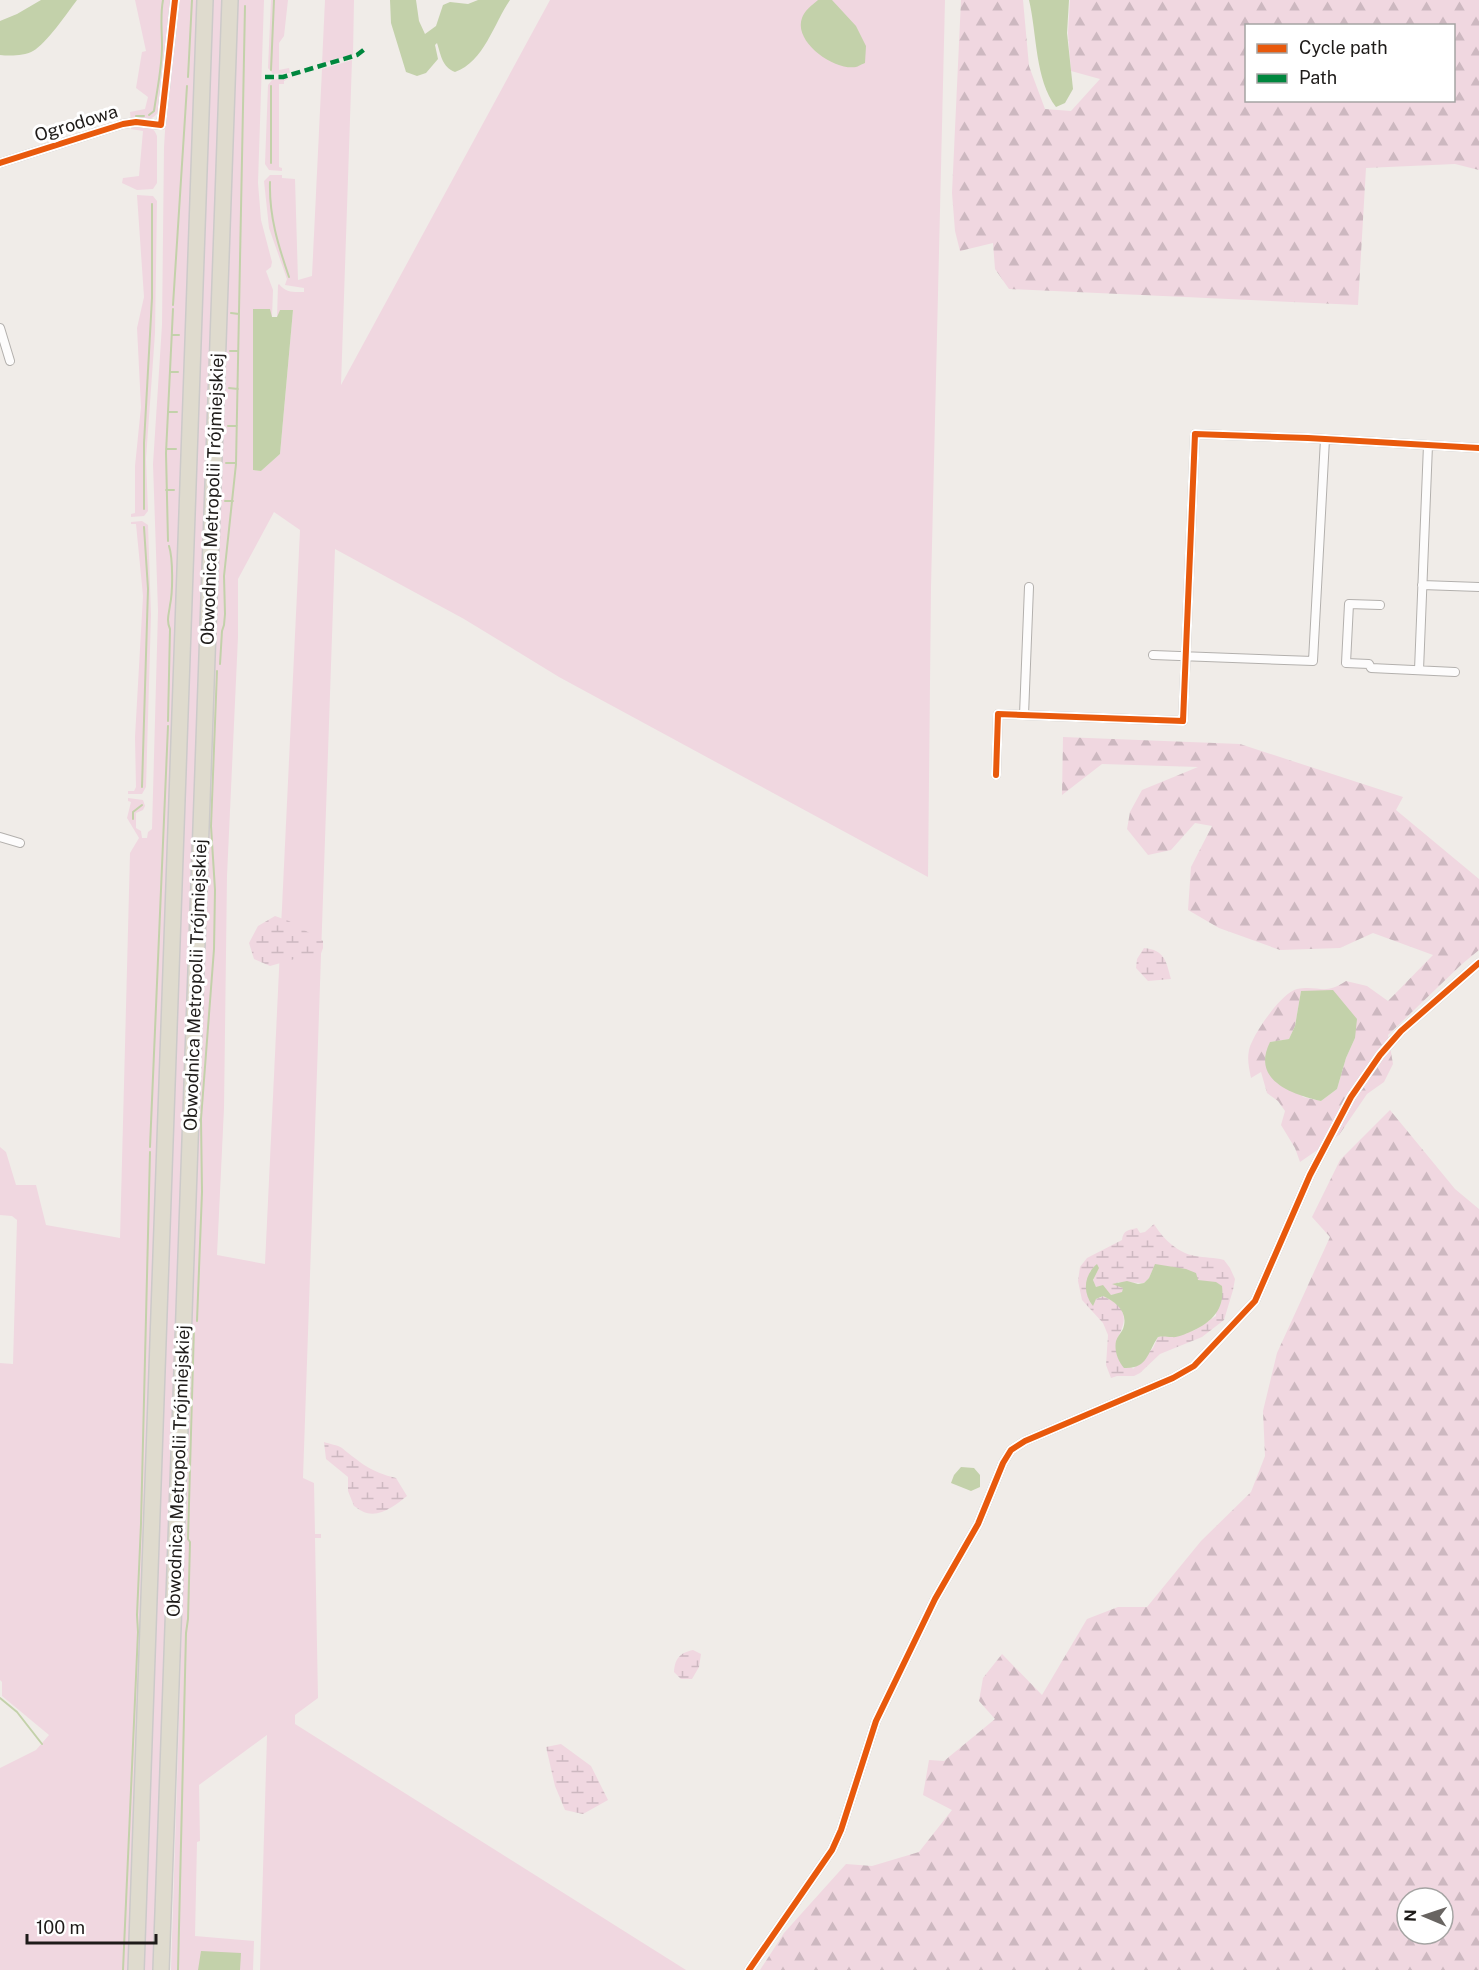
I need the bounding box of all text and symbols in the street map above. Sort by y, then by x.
legend [1245,24,1455,102]
text: Cycle path [1299,37,1388,58]
text: Path [1299,67,1337,88]
street label: Ogrodowa [32,100,120,146]
street label: Obwodnica Metropolii Trójmiejskiej [196,353,228,645]
street label: Obwodnica Metropolii Trójmiejskiej [179,839,211,1131]
street label: Obwodnica Metropolii Trójmiejskiej [162,1325,194,1617]
north arrow [1395,1886,1455,1946]
scale bar [27,1907,156,1945]
text: N [1401,1909,1420,1922]
text: 100 m [36,1917,85,1938]

